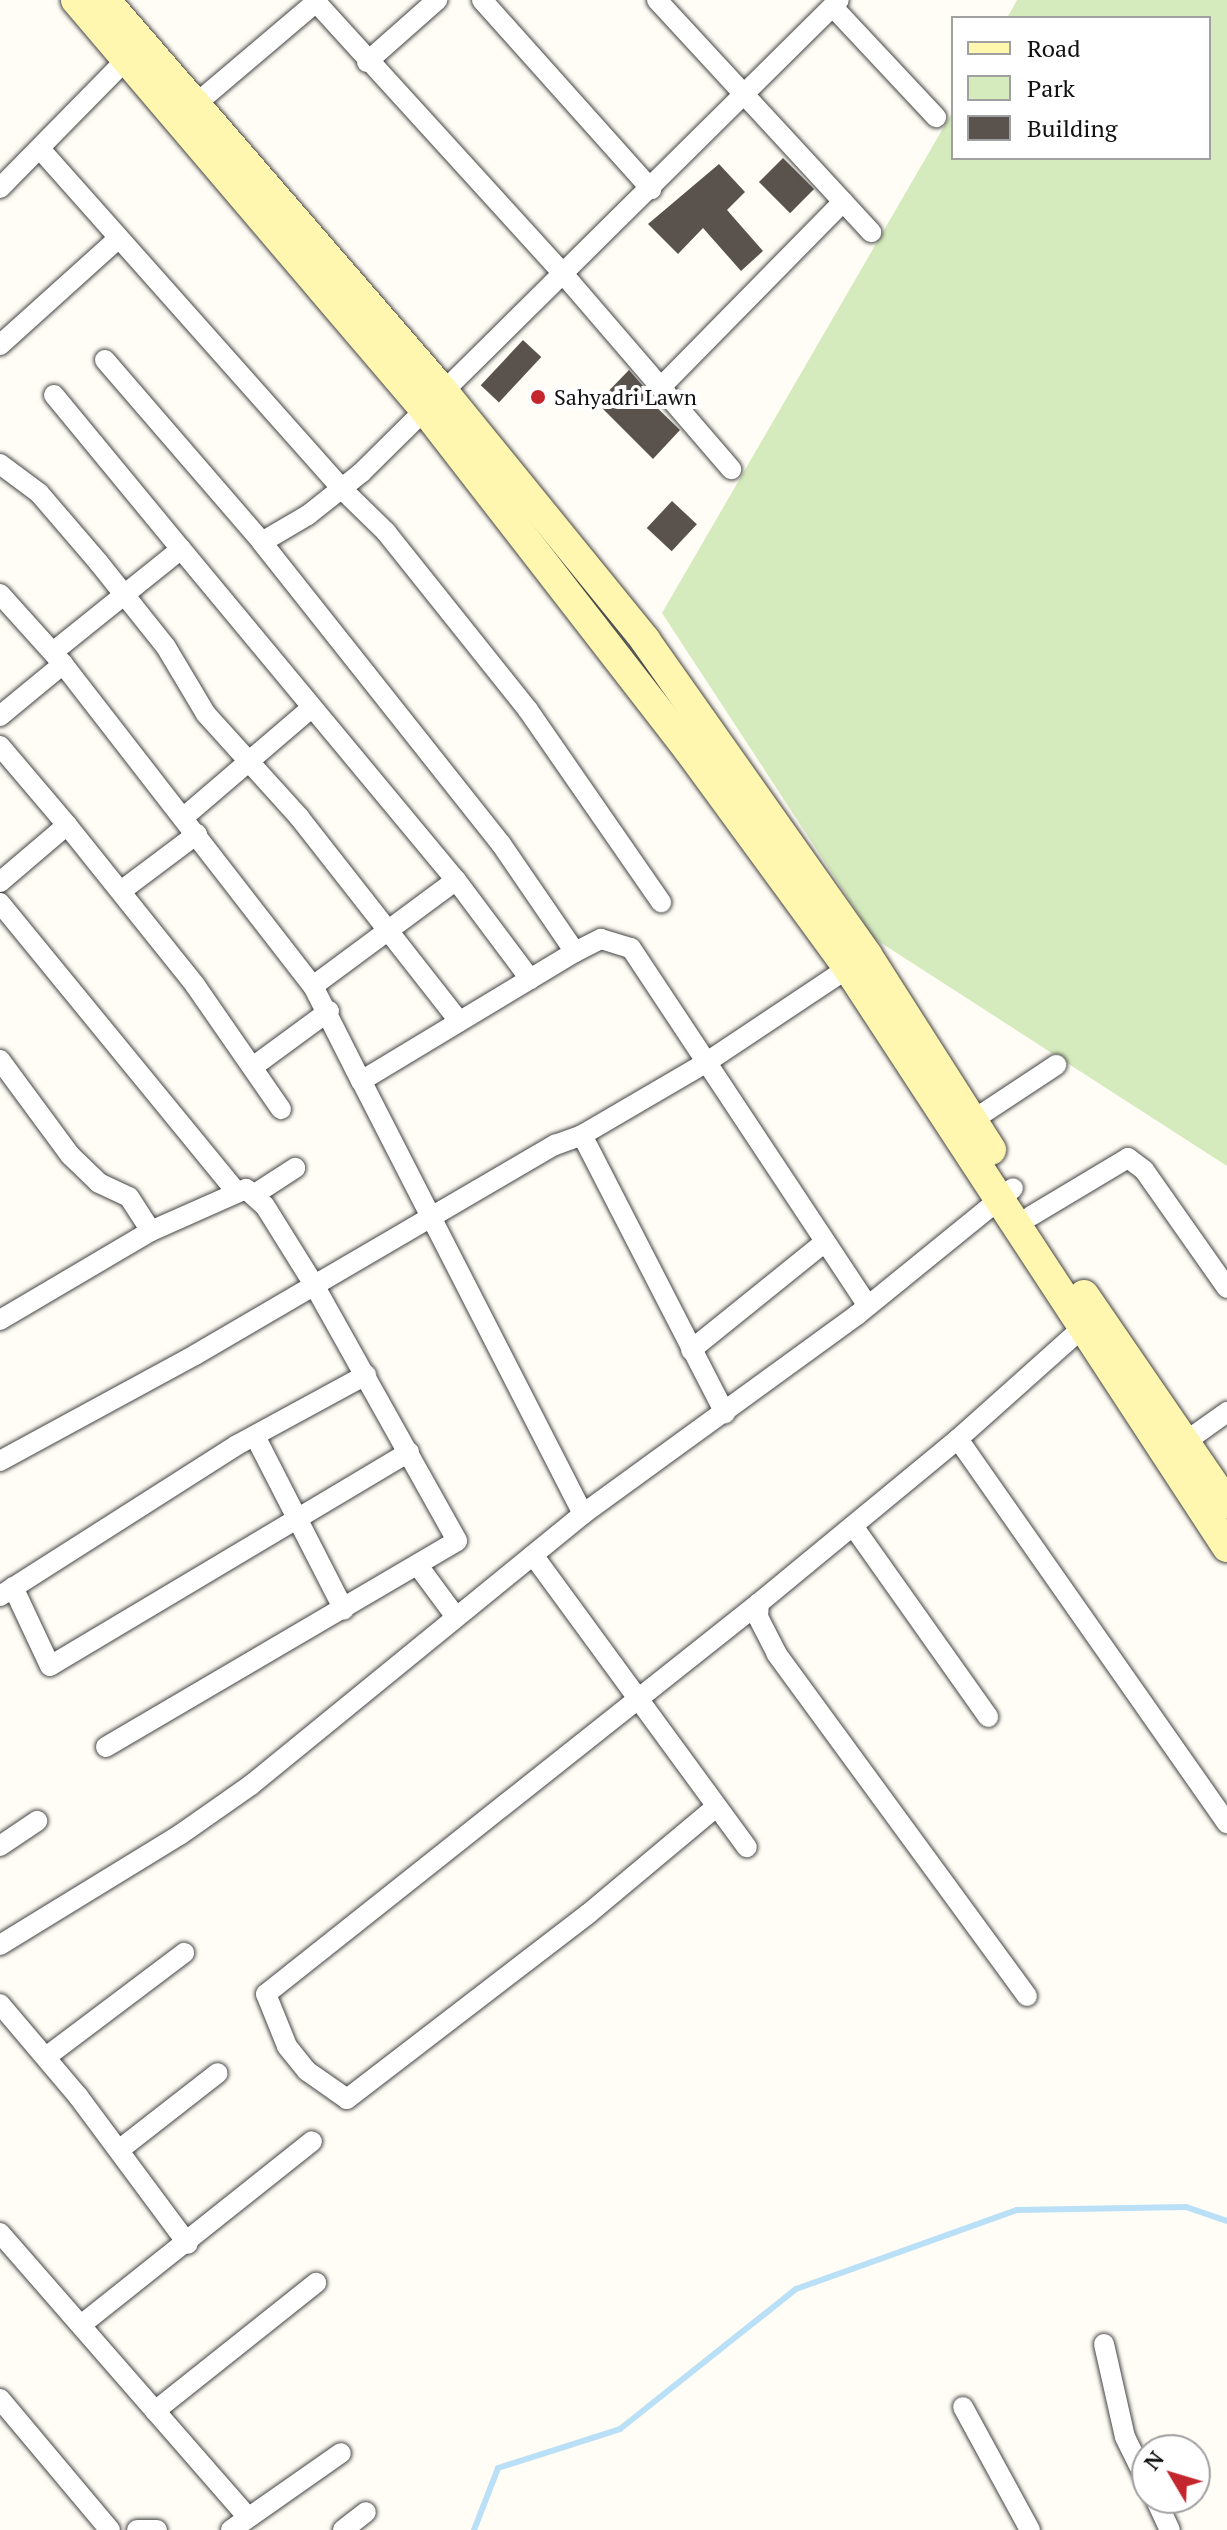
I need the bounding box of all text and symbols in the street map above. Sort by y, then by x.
legend [951,16,1211,160]
text: Road [1027,32,1081,64]
text: Park [1027,72,1075,104]
text: Building [1027,112,1117,144]
place label: Sahyadri Lawn [554,384,697,410]
marker: Sahyadri Lawn [529,388,547,406]
north arrow [1131,2434,1211,2514]
text: N [1137,2445,1170,2476]

